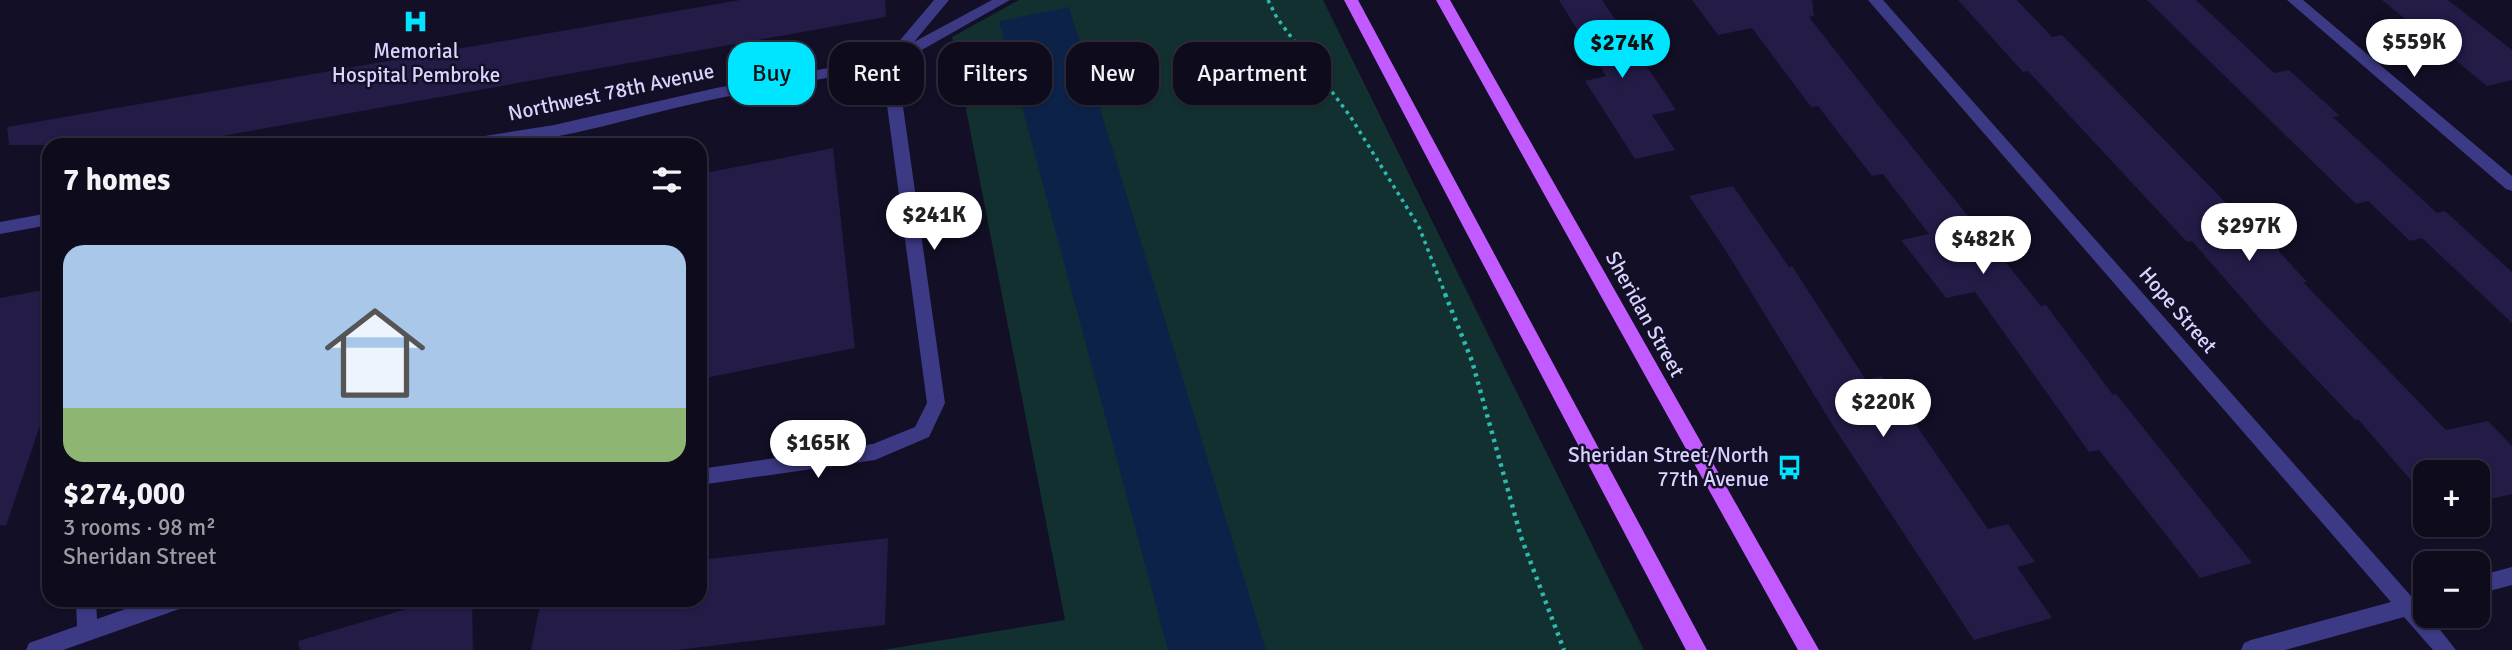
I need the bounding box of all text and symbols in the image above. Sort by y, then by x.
hospital icon: Memorial Hospital Pembroke [402,8,430,36]
pin: $274K [1573,20,1671,80]
pin: $559K [2365,20,2463,79]
text: $559K [2382,27,2446,56]
text: $274K [1590,28,1654,57]
place label: Memorial Hospital Pembroke [332,38,500,88]
chip: Buy [728,42,815,105]
chip: Rent [829,42,924,105]
chip: Filters [938,42,1052,105]
chip: New [1066,42,1159,105]
chip: Apartment [1173,42,1331,105]
street label: Northwest 78th Avenue [506,57,716,127]
icon: filters [648,161,686,199]
text: 7 homes [63,162,170,199]
pin: $241K [885,192,983,252]
text: $241K [902,200,966,229]
pin: $297K [2200,204,2298,263]
text: $297K [2217,211,2281,240]
pin: $482K [1934,216,2032,276]
text: $482K [1951,224,2015,253]
street label: Sheridan Street [1600,246,1690,382]
street label: Hope Street [2133,261,2223,359]
icon: home [312,290,438,416]
pin: $220K [1834,380,1932,439]
text: $220K [1851,387,1915,416]
pin: $165K [769,420,867,480]
text: $165K [786,428,850,457]
place label: Sheridan Street/North 77th Avenue [1568,442,1769,492]
bus stop icon: Sheridan Street/North 77th Avenue [1775,453,1803,481]
map controls [2413,460,2490,628]
button: + [2413,460,2490,537]
text: $274,000 [63,476,185,513]
text: 3 rooms · 98 m² [63,513,216,542]
text: Sheridan Street [63,542,216,571]
button: − [2413,551,2490,628]

